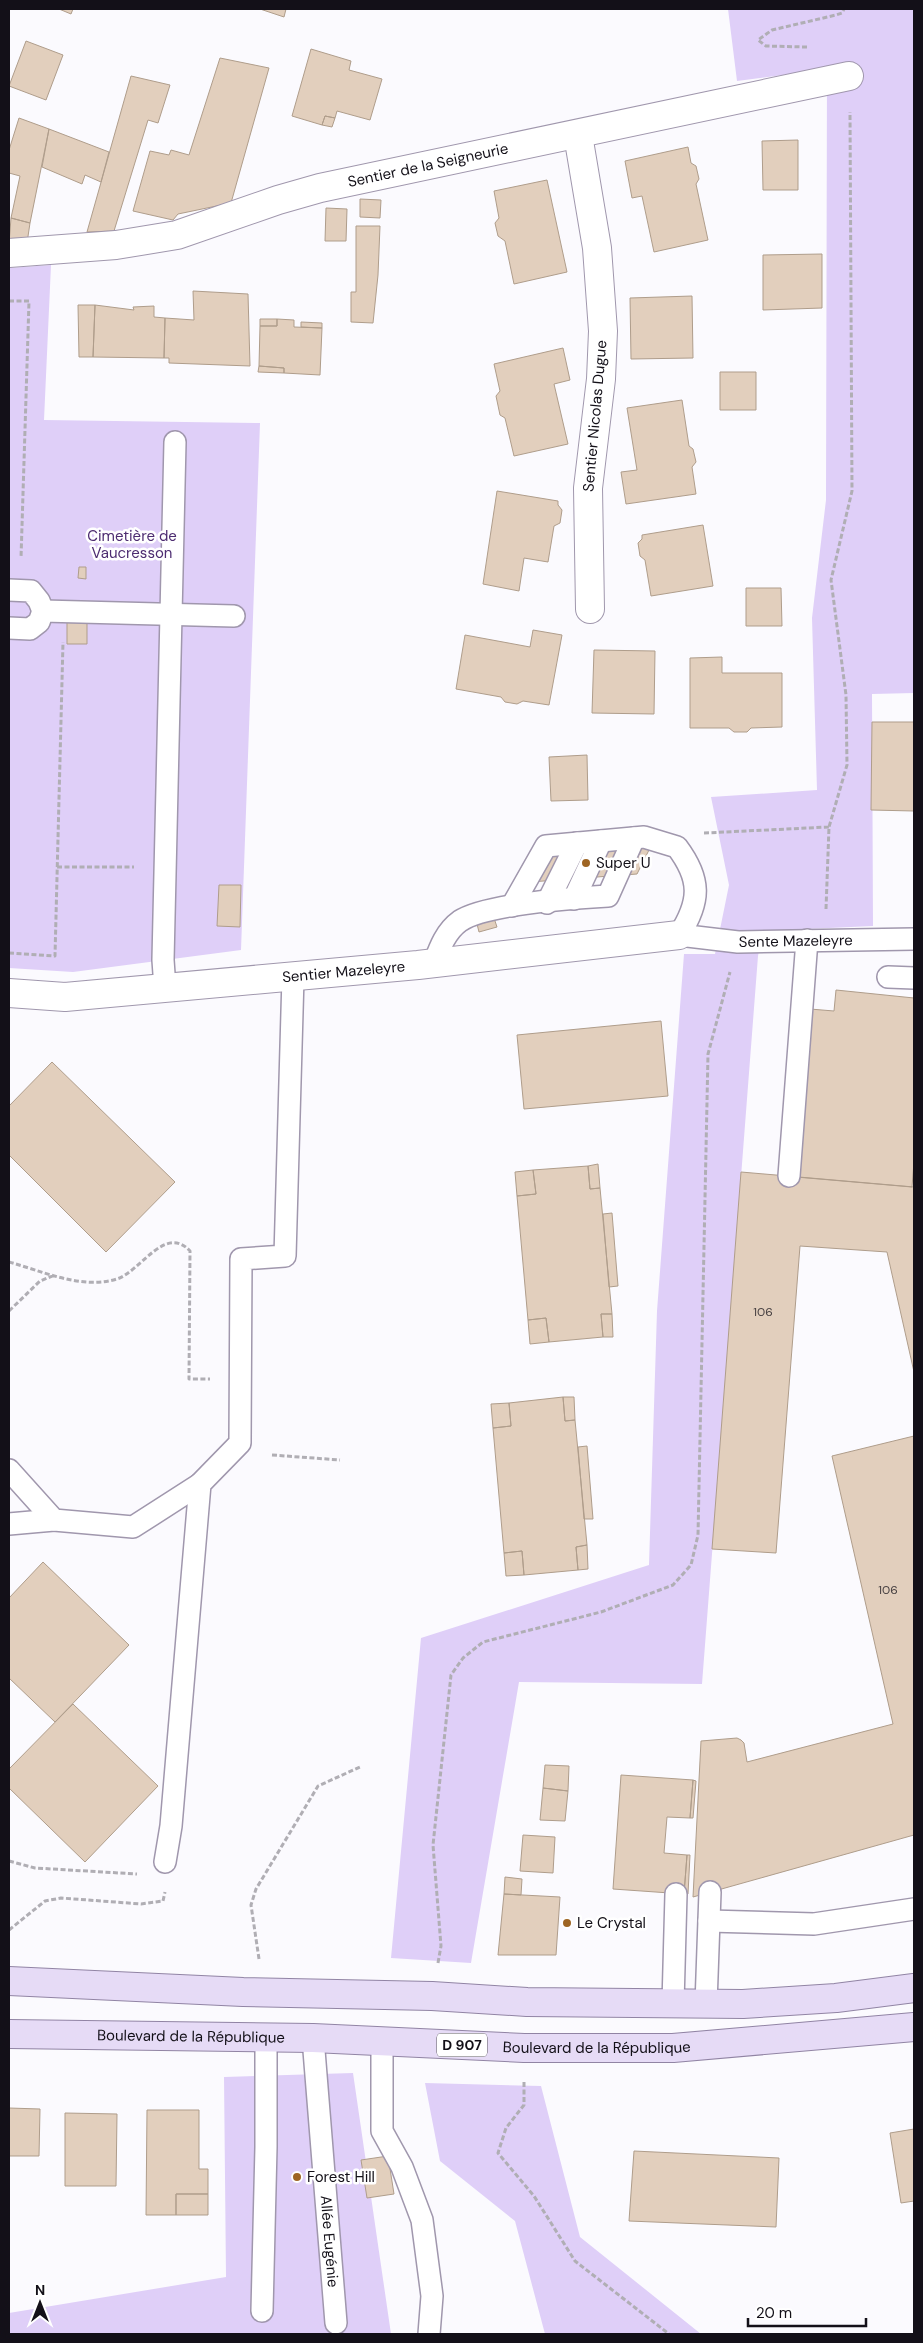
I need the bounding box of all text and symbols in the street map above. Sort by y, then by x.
street label: Sentier de la Seigneurie [346,138,510,192]
street label: Sentier Nicolas Dugue [578,339,612,493]
park label: Cimetière de Vaucresson [87,526,177,563]
place label: Super U [596,853,651,873]
marker: Super U [580,857,592,869]
street label: Sente Mazeleyre [739,930,853,952]
street label: Sentier Mazeleyre [281,956,406,987]
house number: 106 [753,1304,773,1320]
house number: 106 [878,1582,898,1598]
place label: Le Crystal [577,1913,646,1933]
marker: Le Crystal [561,1917,573,1929]
street label: Boulevard de la République [97,2025,285,2048]
road number: D 907 [437,2034,487,2056]
street label: Boulevard de la République [502,2037,691,2058]
place label: Forest Hill [307,2167,375,2187]
marker: Forest Hill [291,2171,303,2183]
street label: Allée Eugénie [316,2195,343,2288]
north arrow [15,2278,65,2328]
text: N [35,2281,45,2299]
scale bar [748,2296,866,2328]
text: 20 m [756,2303,792,2323]

